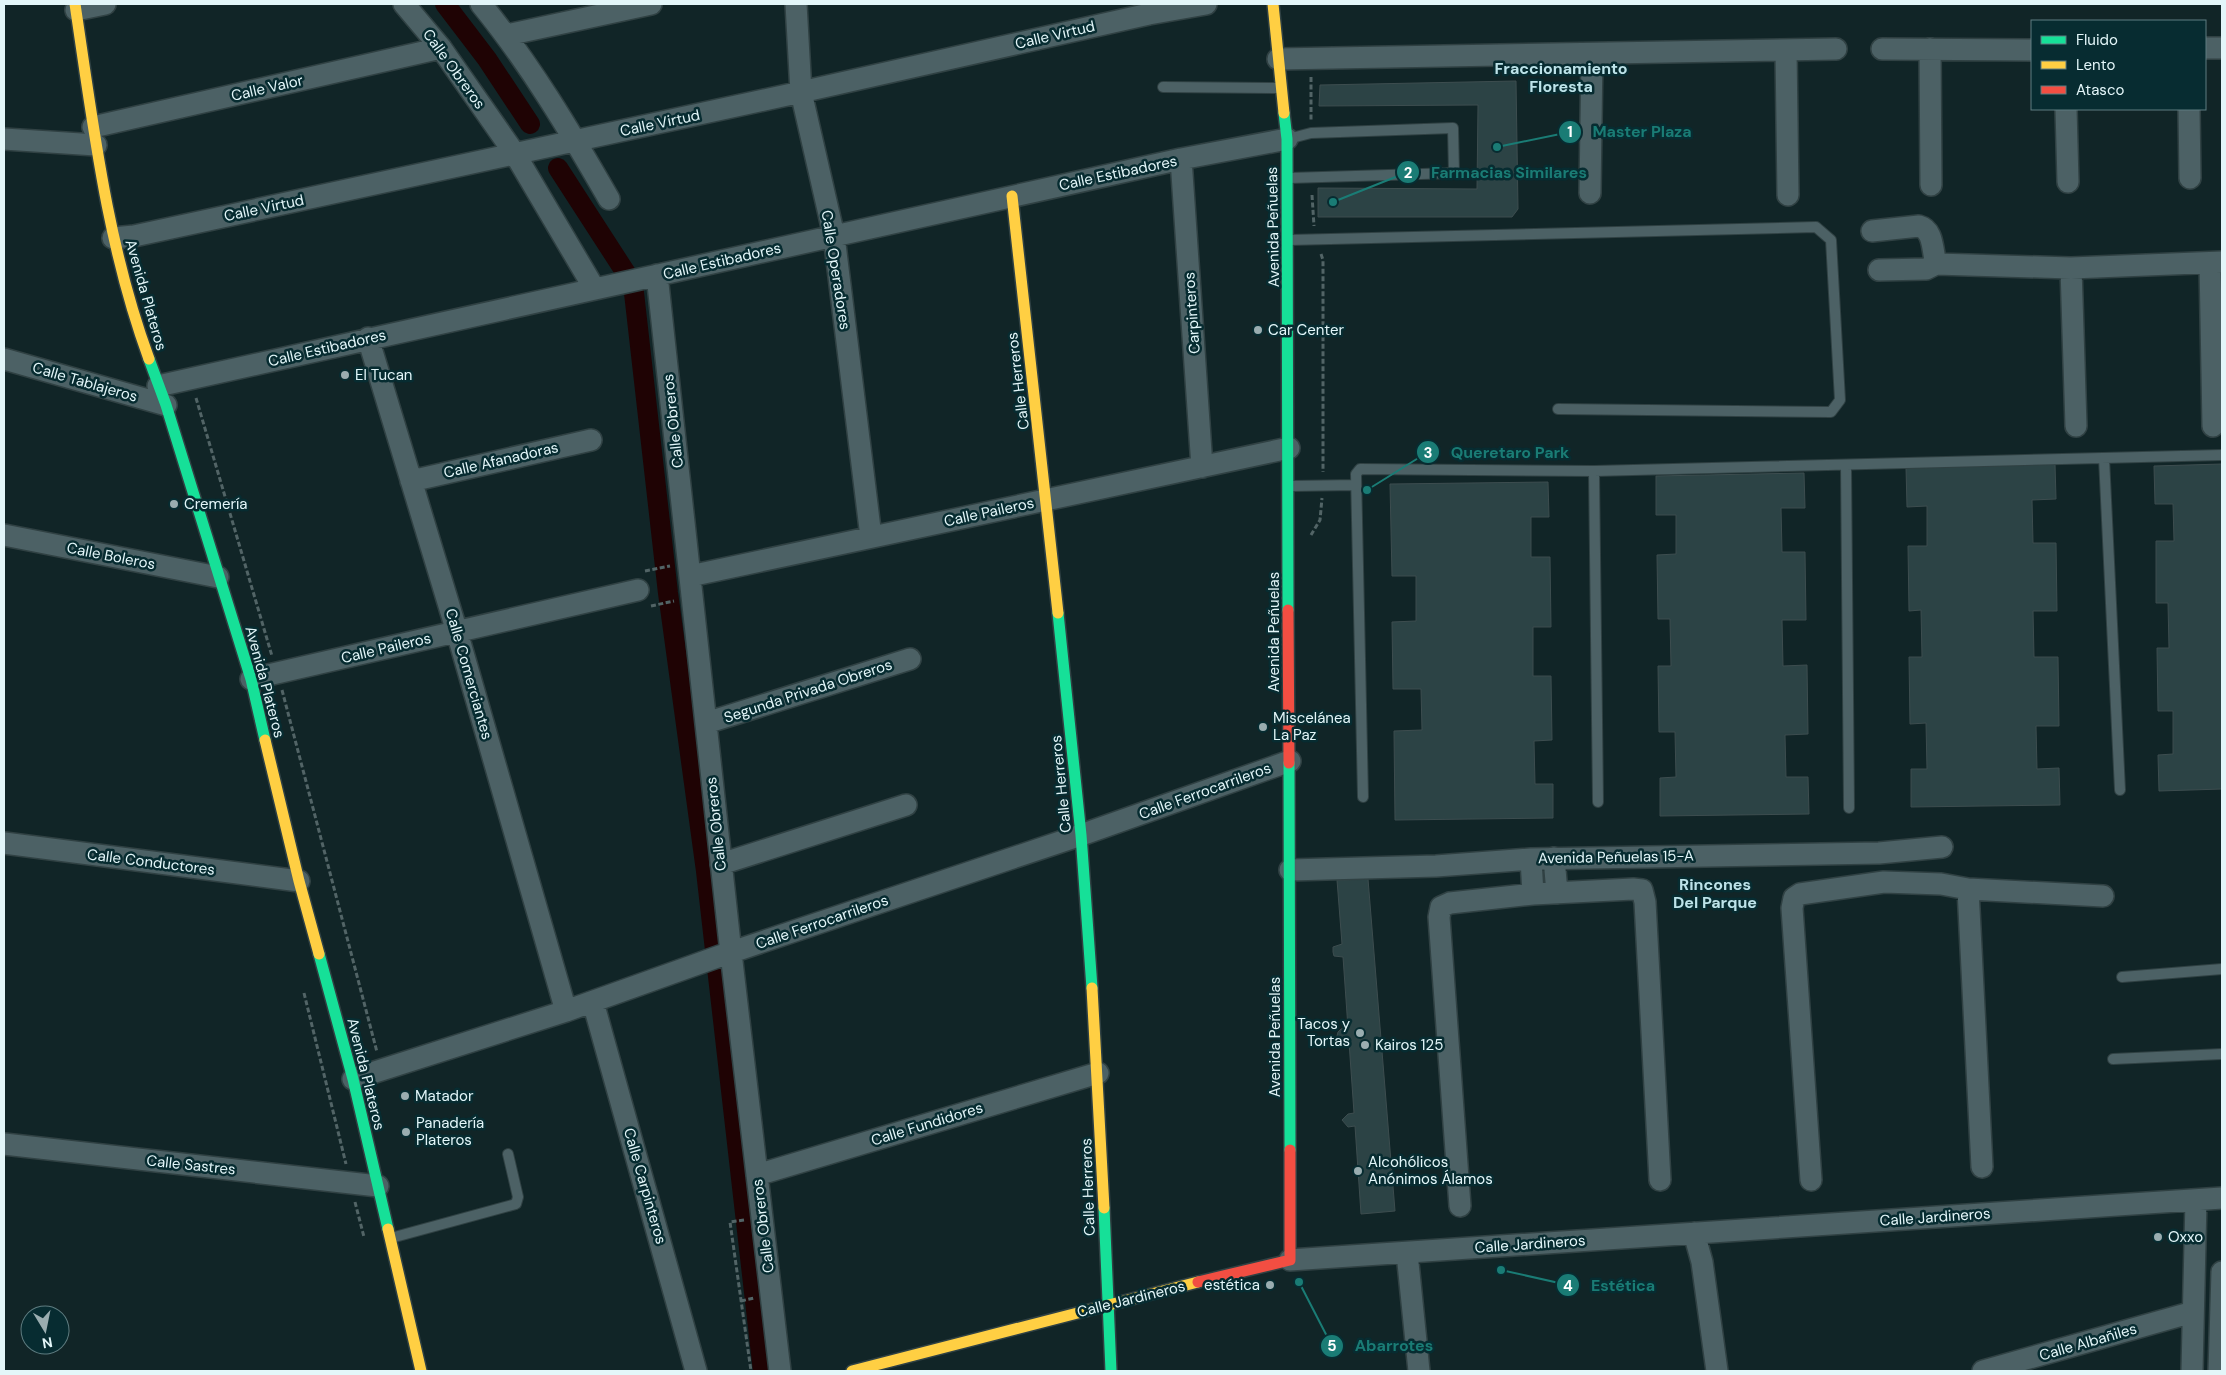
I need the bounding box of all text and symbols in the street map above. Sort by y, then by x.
street label: Calle Virtud [1013,16,1097,54]
legend [2031,20,2206,110]
street label: Calle Obreros [418,25,490,113]
text: Fluido [2076,30,2118,50]
text: Lento [2076,55,2115,75]
district label: Fraccionamiento Floresta [1494,58,1628,97]
street label: Calle Valor [229,70,305,106]
text: Atasco [2076,80,2124,100]
street label: Calle Virtud [618,105,702,141]
callout: Master Plaza [1557,116,1701,147]
text: Master Plaza [1592,121,1692,142]
text: 1 [1567,122,1573,142]
street label: Calle Estibadores [1057,151,1179,195]
callout: Farmacias Similares [1396,157,1597,188]
text: Farmacias Similares [1431,162,1587,183]
text: 2 [1404,163,1413,183]
street label: Avenida Peñuelas [1262,167,1284,287]
street label: Calle Virtud [222,190,306,226]
street label: Calle Operadores [817,209,855,331]
street label: Avenida Plateros [121,237,171,353]
street label: Calle Estibadores [661,238,783,284]
street label: Carpinteros [1179,271,1205,355]
place label: Car Center [1268,320,1345,340]
marker: Car Center [1252,324,1264,336]
street label: Calle Estibadores [266,325,388,371]
street label: Calle Herreros [1002,331,1034,431]
street label: Calle Tablajeros [30,357,140,407]
place label: El Tucan [355,365,412,385]
marker: El Tucan [339,369,351,381]
street label: Calle Obreros [658,373,688,469]
street label: Calle Afanadoras [442,437,560,483]
callout: Queretaro Park [1415,437,1579,468]
text: Queretaro Park [1451,442,1570,463]
text: 3 [1423,443,1433,463]
street label: Calle Paileros [942,493,1036,531]
place label: Cremería [184,494,247,514]
marker: Cremería [168,498,180,510]
street label: Calle Boleros [65,538,157,574]
street label: Avenida Peñuelas [1264,572,1284,692]
street label: Calle Comerciantes [441,606,497,742]
street label: Avenida Plateros [240,624,290,740]
street label: Calle Paileros [339,628,433,668]
street label: Segunda Privada Obreros [721,654,895,728]
place label: Miscelánea La Paz [1273,708,1351,745]
marker: Miscelánea La Paz [1257,721,1269,733]
street label: Calle Herreros [1046,734,1076,834]
street label: Calle Ferrocarrileros [1136,758,1274,824]
street label: Calle Obreros [701,776,731,872]
street label: Calle Conductores [86,844,216,880]
street label: Avenida Peñuelas 15-A [1538,846,1694,868]
district label: Rincones Del Parque [1673,874,1757,913]
street label: Calle Ferrocarrileros [753,890,891,954]
street label: Avenida Peñuelas [1265,977,1285,1097]
place label: Tacos y Tortas [1297,1014,1351,1051]
street label: Avenida Plateros [342,1016,390,1132]
marker: Tacos y Tortas [1354,1027,1366,1039]
place label: Kairos 125 [1375,1035,1443,1055]
marker: Kairos 125 [1359,1039,1371,1051]
place label: Matador [415,1086,474,1106]
marker: Matador [399,1090,411,1102]
street label: Calle Fundidores [869,1097,985,1151]
place label: Panadería Plateros [416,1113,484,1150]
marker: Panadería Plateros [400,1126,412,1138]
street label: Calle Carpinteros [619,1126,671,1246]
street label: Calle Herreros [1076,1138,1100,1236]
street label: Calle Sastres [146,1150,236,1180]
place label: Alcohólicos Anónimos Álamos [1368,1152,1493,1189]
marker: Alcohólicos Anónimos Álamos [1352,1165,1364,1177]
street label: Calle Obreros [747,1178,779,1274]
street label: Calle Jardineros [1879,1203,1991,1231]
place label: Oxxo [2168,1227,2203,1247]
street label: Calle Jardineros [1474,1230,1586,1258]
marker: Oxxo [2152,1231,2164,1243]
callout: Estética [1556,1270,1665,1301]
place label: estética [1204,1275,1260,1295]
text: Estética [1591,1275,1655,1296]
street label: Calle Jardineros [1075,1276,1187,1322]
text: 4 [1563,1276,1573,1296]
marker: estética [1264,1279,1276,1291]
north arrow [20,1305,70,1355]
street label: Calle Albañiles [2037,1319,2139,1365]
callout: Abarrotes [1319,1330,1443,1361]
text: N [41,1333,54,1353]
text: Abarrotes [1355,1335,1433,1356]
text: 5 [1327,1336,1337,1356]

